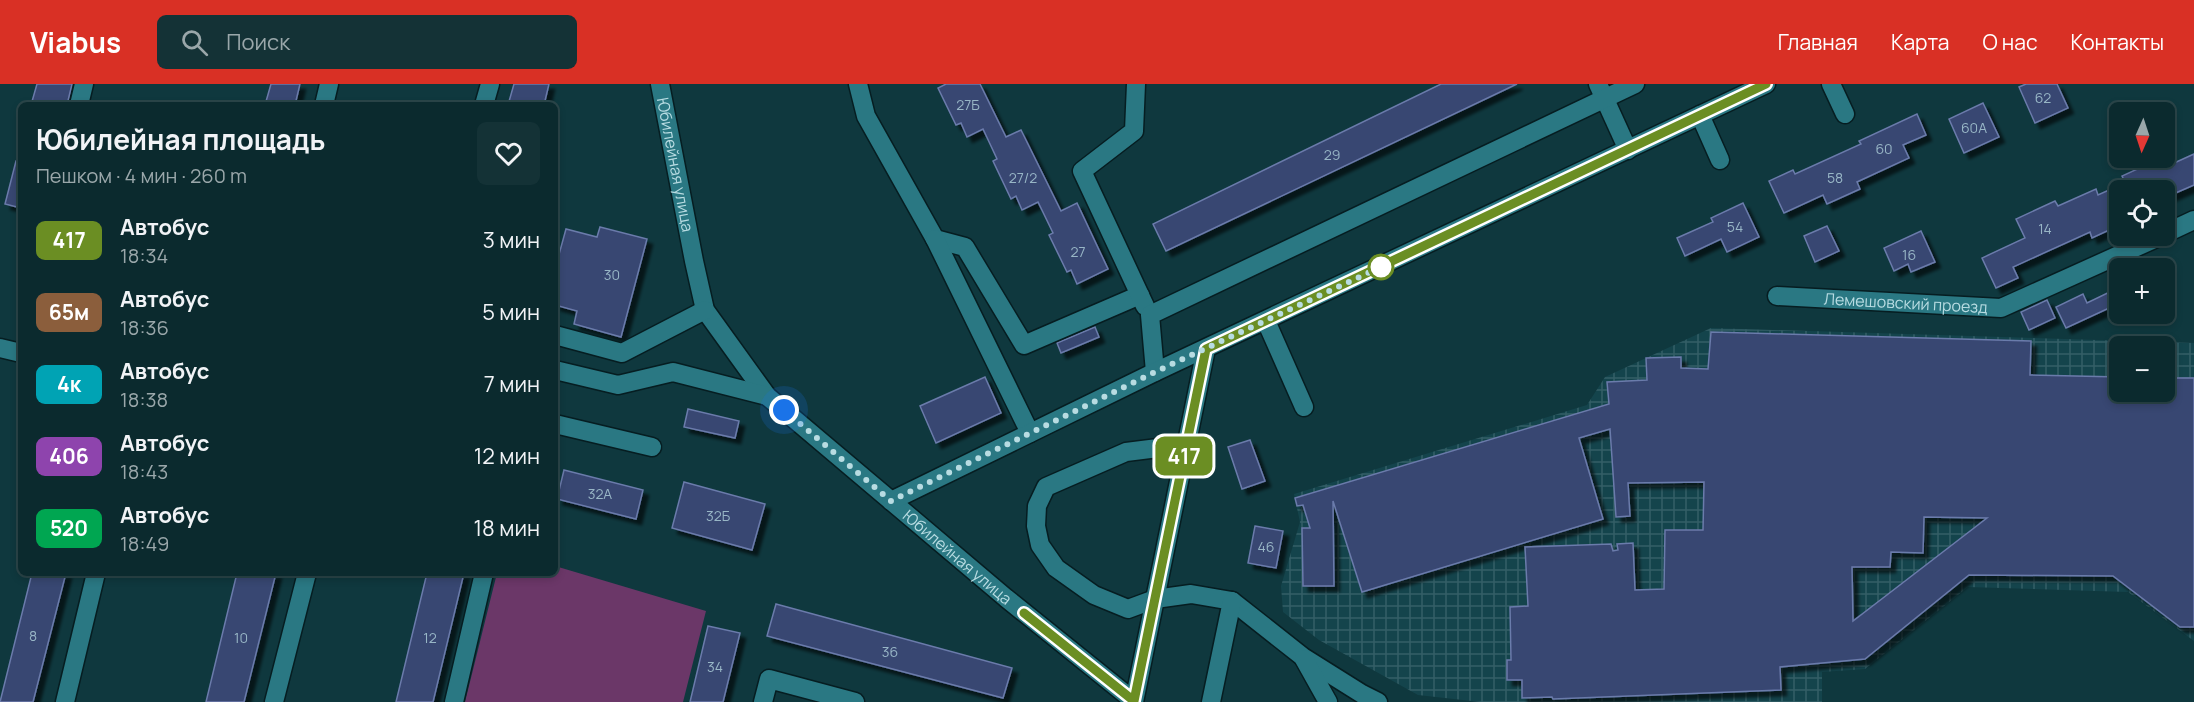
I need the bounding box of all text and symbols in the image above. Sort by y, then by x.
search box [157,15,577,69]
text: Viabus [30,23,121,61]
icon: search [178,26,211,59]
text: Поиск [226,27,290,57]
text: Главная [1778,28,1858,56]
text: Карта [1891,28,1949,56]
text: О нас [1982,28,2038,56]
text: Контакты [2071,28,2164,56]
house number: 62 [2035,88,2051,107]
street label: Юбилейная улица [652,95,699,234]
house number: 27Б [956,95,980,114]
north arrow [2109,102,2175,168]
map controls [2109,102,2175,402]
house number: 60А [1961,118,1987,137]
text: Юбилейная площадь [36,120,326,158]
button: heart [477,122,540,185]
house number: 60 [1875,139,1893,158]
house number: 29 [1324,145,1340,164]
text: Пешком · 4 мин · 260 m [36,162,247,189]
house number: 27/2 [1009,168,1037,187]
house number: 58 [1827,168,1843,187]
button: locate [2109,180,2175,246]
text: Автобус [120,212,209,242]
house number: 54 [1727,217,1743,236]
house number: 14 [2038,219,2052,238]
text: 3 мин [483,225,540,255]
text: 417 [52,226,86,254]
text: 18:34 [120,242,168,269]
house number: 27 [1070,242,1086,261]
house number: 16 [1902,245,1916,264]
unlabelled marker [1368,254,1394,280]
button: + [2109,258,2175,324]
house number: 30 [604,265,620,284]
text: Автобус [120,284,209,314]
street label: Лемешовский проезд [1823,288,1989,318]
text: 5 мин [482,297,540,327]
text: 65м [49,298,89,326]
text: 18:36 [120,314,169,341]
button: − [2109,336,2175,402]
text: Автобус [120,356,209,386]
text: 7 мин [484,369,540,399]
text: 4к [57,370,81,398]
text: 18:38 [120,386,168,413]
your location [769,395,799,425]
text: Автобус [120,428,209,458]
line badge: 417 [1150,436,1218,476]
text: 12 мин [474,441,540,471]
text: 406 [49,442,89,470]
text: 417 [1167,442,1201,470]
text: 18:43 [120,458,168,485]
house number: 32А [588,484,612,503]
text: Автобус [120,500,209,530]
street label: Юбилейная улица [898,505,1017,610]
house number: 32Б [706,506,731,525]
text: 18 мин [474,513,540,543]
text: 520 [50,514,88,542]
text: 18:49 [120,530,169,557]
house number: 46 [1258,537,1274,556]
house number: 8 [29,626,37,645]
house number: 10 [234,628,248,647]
house number: 12 [423,628,437,647]
house number: 36 [882,642,898,661]
house number: 34 [707,657,723,676]

